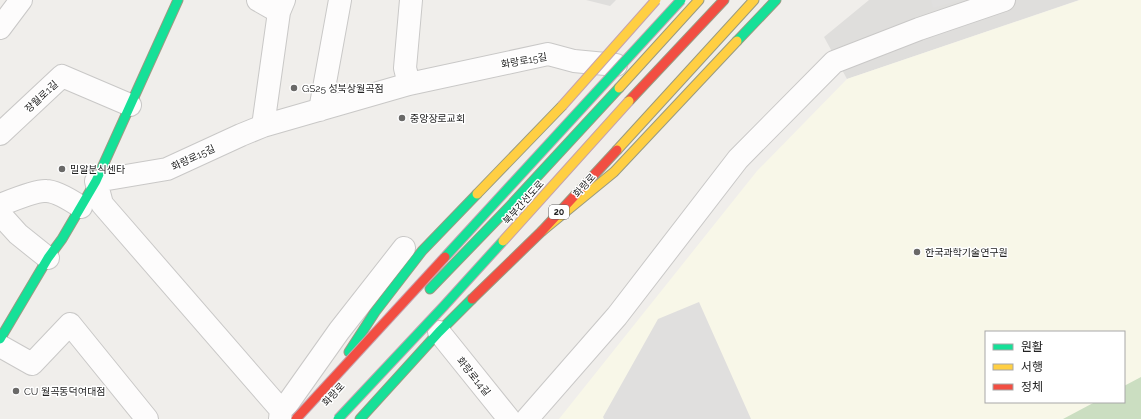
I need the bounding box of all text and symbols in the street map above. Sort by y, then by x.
street label: 화랑로15길 [500,51,548,70]
street label: 장월로1길 [23,78,60,114]
marker: GS25 성북상월곡점 [289,83,299,93]
place label: GS25 성북상월곡점 [302,83,384,94]
marker: 중앙장로교회 [397,113,407,123]
place label: 중앙장로교회 [410,113,465,124]
street label: 화랑로15길 [170,143,217,172]
marker: 밀알분식센타 [57,164,67,174]
place label: 밀알분식센타 [70,164,125,175]
street label: 화랑로 [571,171,598,199]
street label: 북부간선도로 [501,178,546,227]
road number: 20 [549,205,569,219]
marker: 한국과학기술연구원 [912,247,922,257]
place label: 한국과학기술연구원 [925,247,1008,258]
legend [985,331,1125,403]
text: 원활 [1021,340,1043,354]
street label: 화랑로14길 [455,355,493,398]
text: 서행 [1021,360,1043,374]
street label: 화랑로 [320,380,347,408]
text: 정체 [1021,380,1043,394]
marker: CU 월곡동덕여대점 [11,386,21,396]
place label: CU 월곡동덕여대점 [24,386,105,397]

